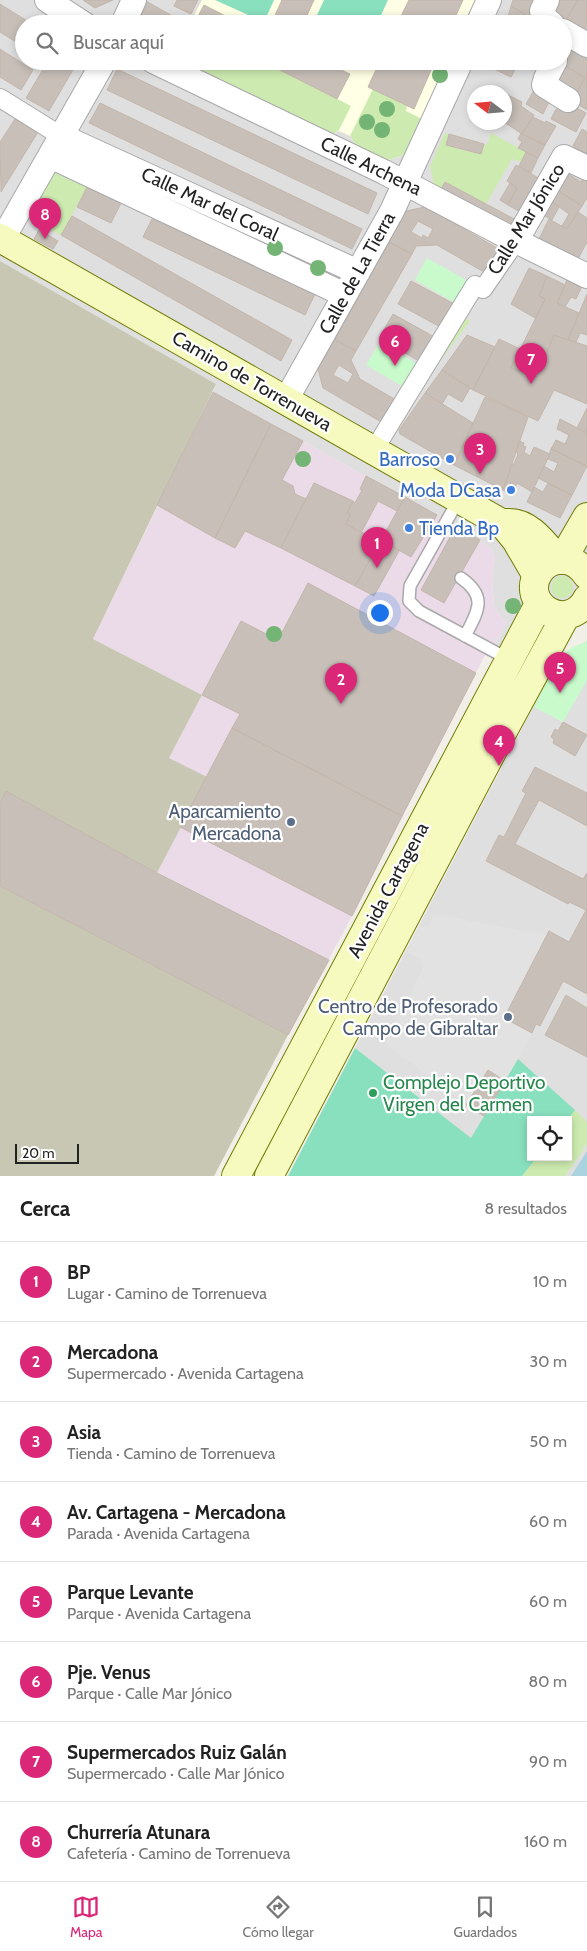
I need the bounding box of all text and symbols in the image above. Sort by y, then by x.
search box [15,15,572,70]
icon: search [33,29,61,57]
text: Buscar aquí [73,31,164,54]
north arrow [467,85,512,130]
street label: Calle Archena [317,132,425,200]
street label: Calle Mar Jónico [483,159,569,279]
street label: Calle Mar del Coral [138,162,283,246]
pin: 8 [29,198,61,239]
street label: Calle de La Tierra [314,208,400,338]
pin: 6 [379,325,411,366]
street label: Camino de Torrenueva [168,326,336,436]
pin: 7 [515,343,547,384]
pin: 3 [464,433,496,474]
place label: Barroso [379,448,440,471]
marker: Barroso [444,453,456,465]
place label: Moda DCasa [400,479,501,502]
marker: Moda DCasa [505,484,517,496]
place label: Tienda Bp [419,517,499,540]
marker: Tienda Bp [403,522,415,534]
pin: 1 [361,527,393,568]
your location [367,600,393,626]
pin: 5 [544,652,576,693]
pin: 2 [325,663,357,704]
pin: 4 [483,725,515,766]
place label: Aparcamiento Mercadona [168,800,281,845]
marker: Aparcamiento Mercadona [285,816,297,828]
street label: Avenida Cartagena [343,818,433,962]
place label: Centro de Profesorado Campo de Gibraltar [318,995,498,1040]
marker: Centro de Profesorado Campo de Gibraltar [502,1011,514,1023]
place label: Complejo Deportivo Virgen del Carmen [383,1071,546,1116]
marker: Complejo Deportivo Virgen del Carmen [367,1087,379,1099]
map controls [527,1116,572,1161]
button: locate [527,1116,572,1161]
scale bar [15,1141,79,1164]
text: 20 m [22,1144,55,1162]
text: Cerca [20,1196,70,1221]
text: 8 resultados [485,1199,567,1218]
text: BP [67,1261,90,1284]
text: 1 [33,1272,39,1291]
text: 10 m [533,1272,567,1291]
text: Lugar · Camino de Torrenueva [67,1284,267,1303]
text: Mercadona [67,1341,158,1364]
text: 2 [32,1352,40,1371]
text: 30 m [530,1352,567,1371]
text: Supermercado · Avenida Cartagena [67,1364,304,1383]
text: Asia [67,1421,101,1444]
text: 3 [32,1432,40,1451]
text: 50 m [530,1432,567,1451]
text: Tienda · Camino de Torrenueva [67,1444,276,1463]
text: Av. Cartagena - Mercadona [67,1501,286,1524]
text: 4 [31,1512,41,1531]
text: 60 m [529,1512,567,1531]
text: Parada · Avenida Cartagena [67,1524,250,1543]
text: Parque Levante [67,1581,194,1604]
text: 5 [32,1592,40,1611]
text: 60 m [529,1592,567,1611]
text: Parque · Avenida Cartagena [67,1604,251,1623]
text: Pje. Venus [67,1661,151,1684]
text: 6 [32,1672,41,1691]
text: 80 m [529,1672,567,1691]
text: Parque · Calle Mar Jónico [67,1684,232,1703]
text: Supermercados Ruiz Galán [67,1741,287,1764]
text: 7 [32,1752,40,1771]
text: 90 m [529,1752,567,1771]
text: Supermercado · Calle Mar Jónico [67,1764,284,1783]
text: Churrería Atunara [67,1821,210,1844]
text: 8 [31,1832,41,1851]
text: 160 m [524,1832,567,1851]
text: Cafetería · Camino de Torrenueva [67,1844,291,1863]
tab: Mapa [70,1893,103,1941]
tab: Cómo llegar [243,1893,314,1941]
tab: Guardados [454,1893,517,1941]

